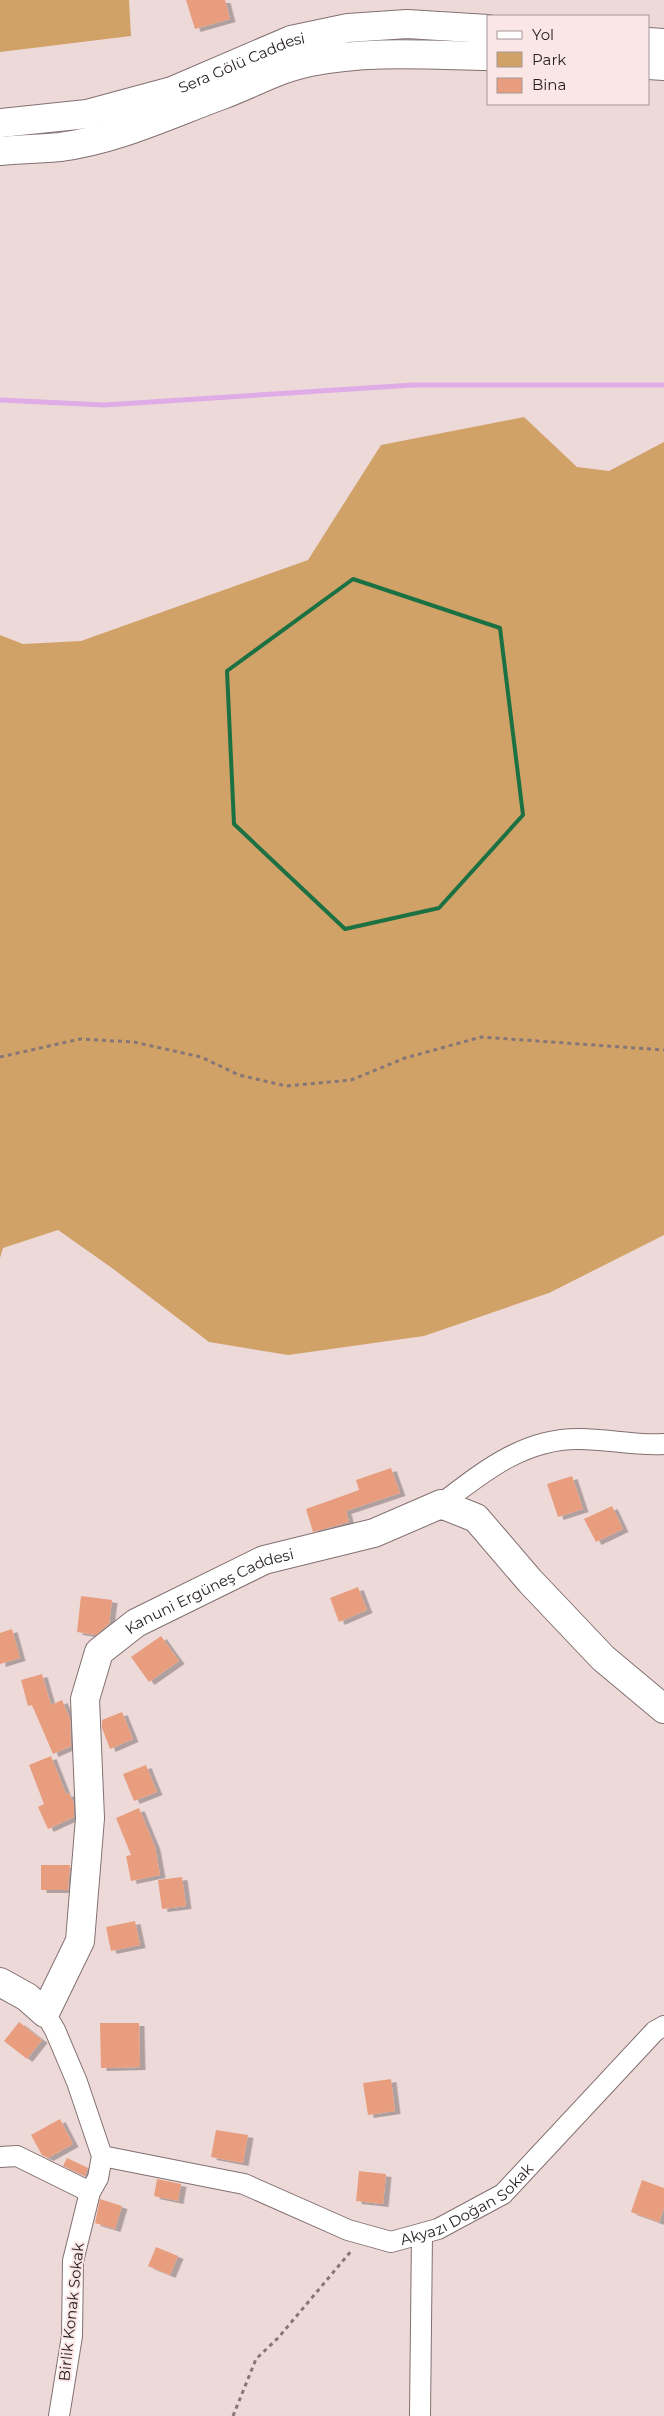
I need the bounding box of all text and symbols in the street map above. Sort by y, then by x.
legend [487,15,649,105]
text: Yol [532,25,554,44]
street label: Sera Gölü Caddesi [175,28,307,97]
text: Park [532,50,566,69]
text: Bina [532,75,566,94]
street label: Kanuni Ergüneş Caddesi [121,1544,295,1638]
street label: Akyazı Doğan Sokak [398,2159,537,2249]
street label: Birlik Konak Sokak [54,2242,88,2382]

